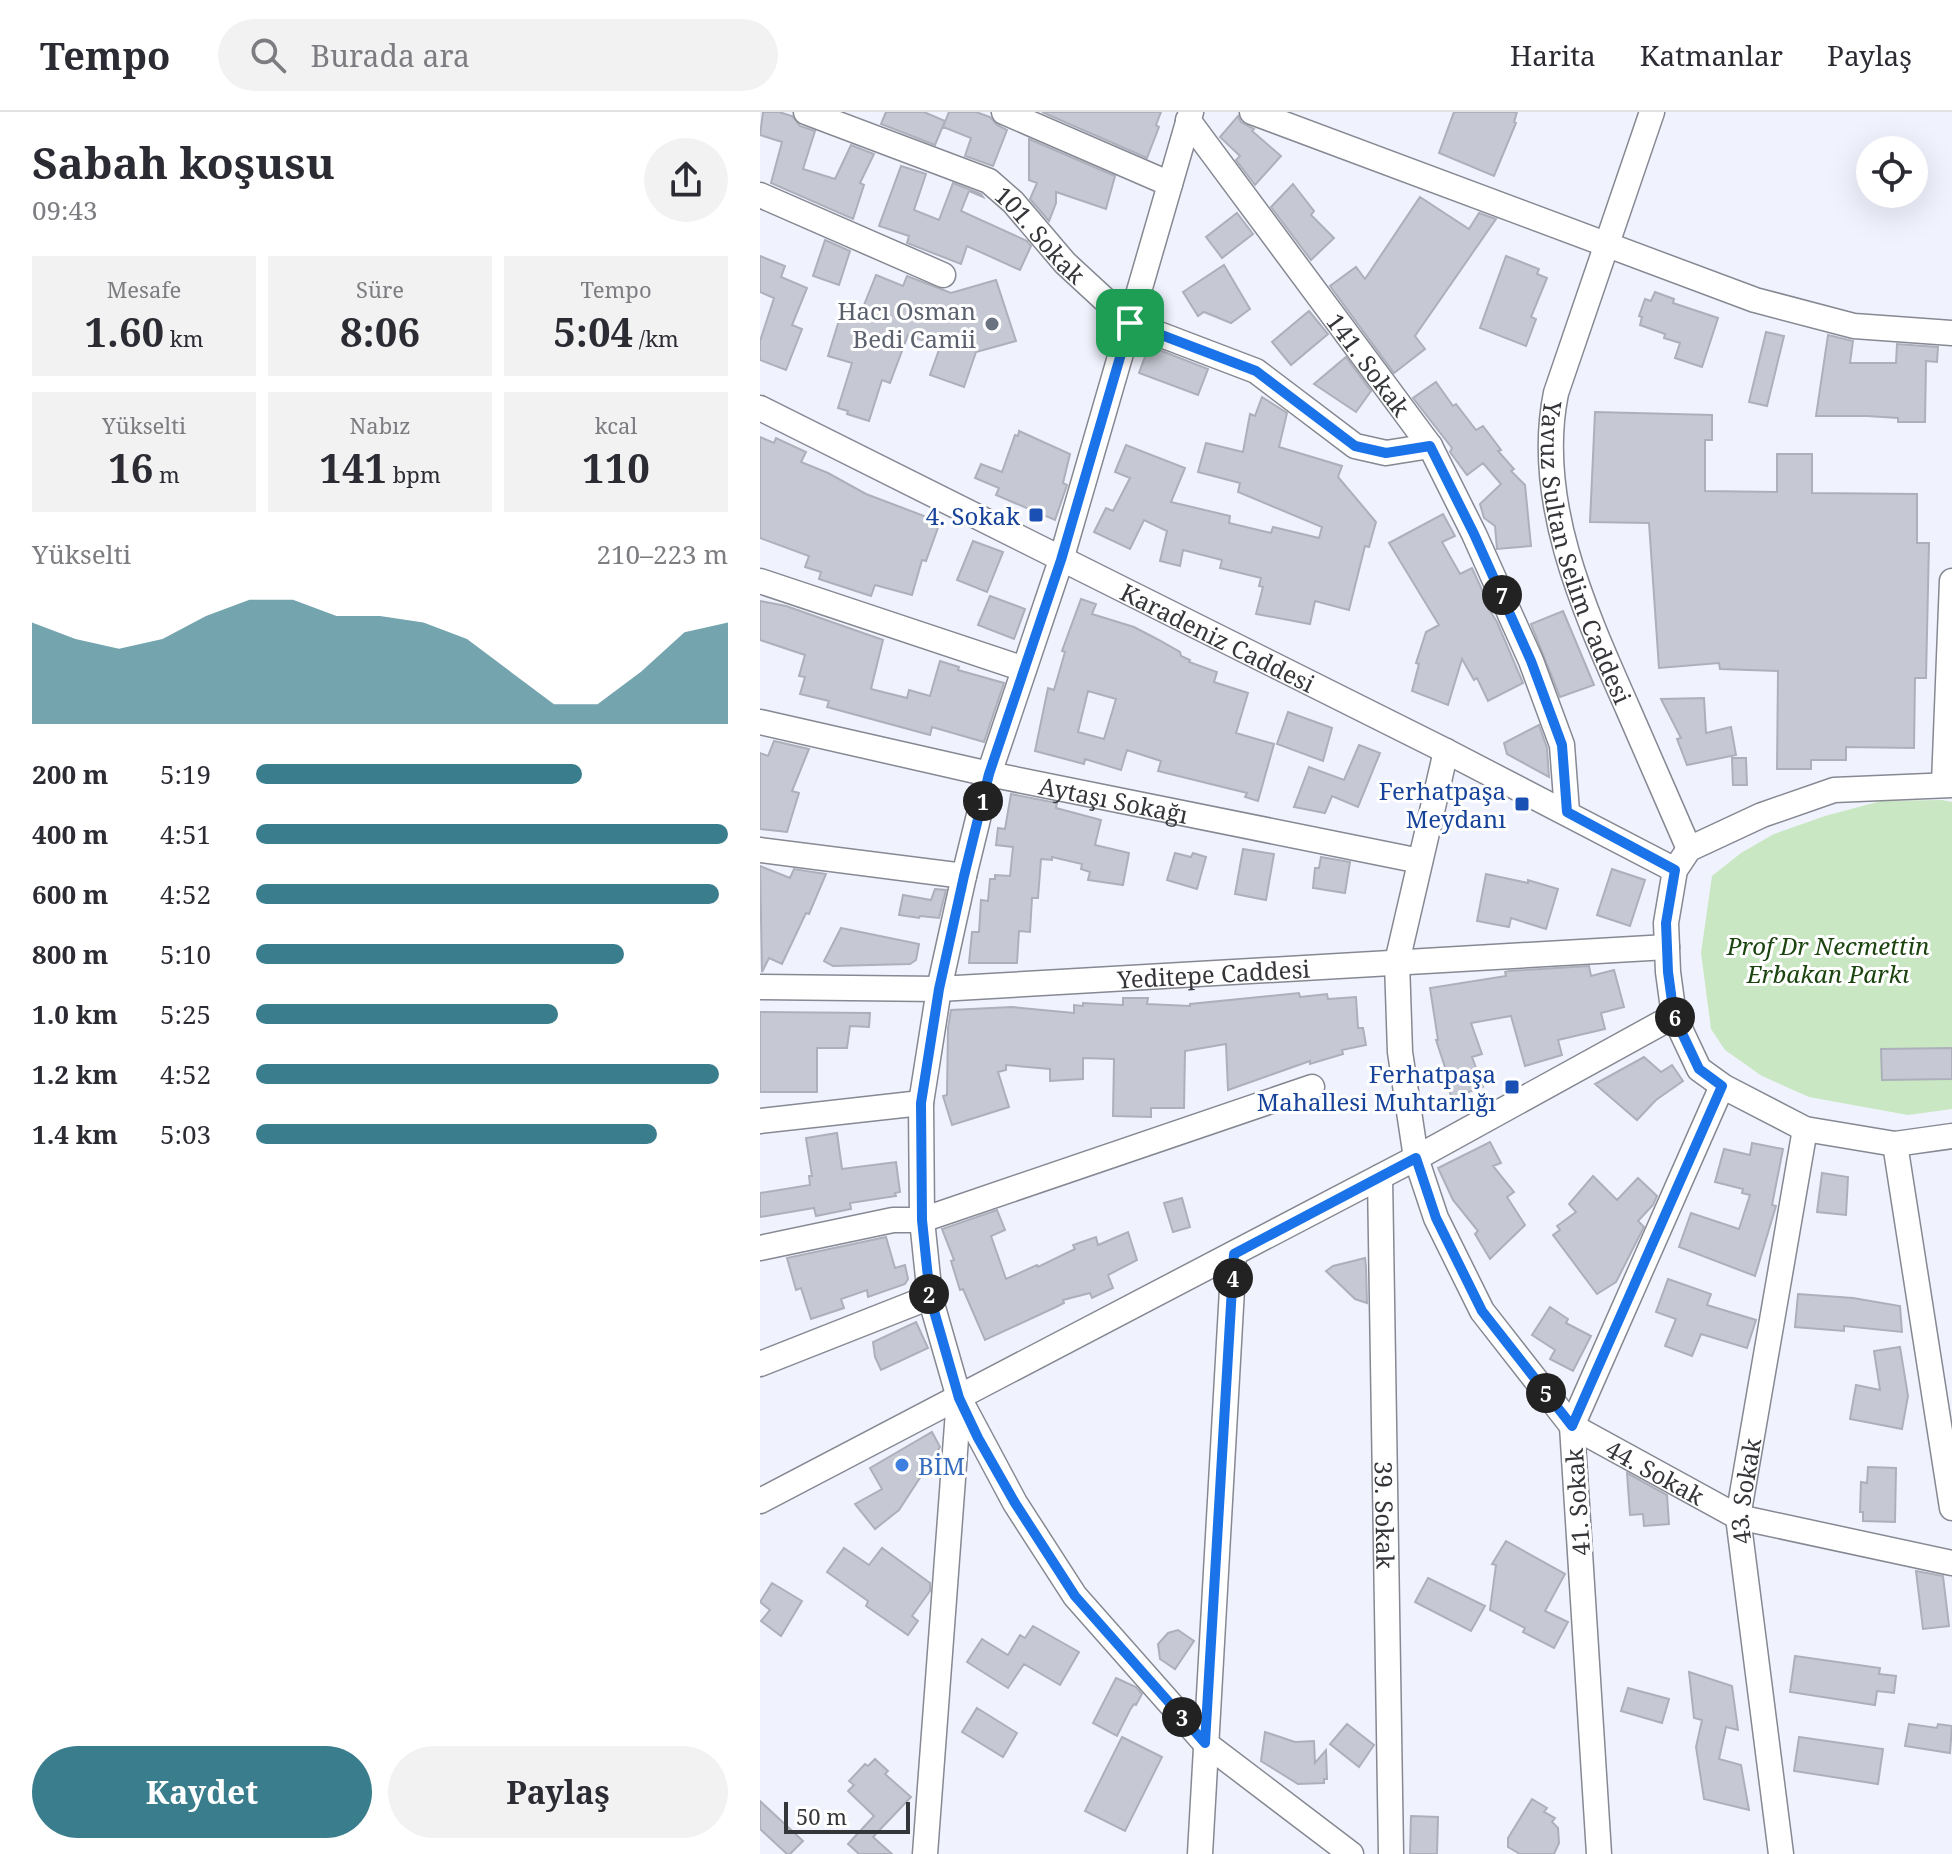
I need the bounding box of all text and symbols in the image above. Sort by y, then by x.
search box [218,19,778,91]
text: Tempo [40,29,170,81]
icon: search [246,33,290,77]
text: Burada ara [310,35,470,76]
text: Harita [1510,36,1596,74]
text: Katmanlar [1640,36,1783,74]
text: Paylaş [1827,36,1912,74]
text: Sabah koşusu [32,132,335,192]
map controls [1856,136,1928,208]
button: locate [1856,136,1928,208]
button: share [644,138,728,222]
street label: 101. Sokak [989,178,1094,291]
text: 09:43 [32,192,98,228]
text: Mesafe [107,274,181,304]
text: Süre [356,274,404,304]
text: Tempo [580,274,652,304]
pin [1096,289,1164,357]
place label: Hacı Osman Bedi Camii [837,294,976,355]
icon: arrive [1108,301,1152,345]
text: 1.60 [85,304,164,359]
text: 8:06 [340,304,420,359]
text: 5:04 [553,304,633,359]
street label: 141. Sokak [1320,306,1419,423]
marker: Hacı Osman Bedi Camii [983,315,1001,333]
text: km [164,323,203,353]
text: /km [633,323,679,353]
street label: Yavuz Sultan Selim Caddesi [1534,398,1640,709]
text: Yükselti [102,410,186,440]
text: Nabız [350,410,410,440]
text: kcal [595,410,637,440]
text: 16 [108,440,153,495]
text: 141 [319,440,387,495]
text: 110 [582,440,650,495]
text: m [153,459,180,489]
text: bpm [387,459,441,489]
place label: 4. Sokak [926,499,1021,532]
marker: 4. Sokak [1027,506,1045,524]
text: Yükselti [32,536,131,572]
text: 210–223 m [596,536,728,572]
street label: Karadeniz Caddesi [1115,575,1321,700]
pin: 7 [1482,575,1522,615]
text: 7 [1496,580,1508,610]
text: 200 m [32,756,108,792]
text: 5:19 [160,756,211,792]
street label: Aytaşı Sokağı [1036,768,1191,830]
place label: Ferhatpaşa Meydanı [1379,774,1506,835]
pin: 1 [963,781,1003,821]
text: 1 [977,786,989,816]
marker: Ferhatpaşa Meydanı [1513,795,1531,813]
text: 400 m [32,816,108,852]
text: 4:51 [160,816,211,852]
text: 600 m [32,876,108,912]
text: 4:52 [160,876,211,912]
park label: Prof Dr Necmettin Erbakan Parkı [1726,929,1929,990]
text: 800 m [32,936,108,972]
text: 5:10 [160,936,211,972]
street label: Yeditepe Caddesi [1115,951,1311,995]
text: 1.0 km [32,996,118,1032]
text: 5:25 [160,996,211,1032]
pin: 6 [1655,997,1695,1037]
text: 6 [1669,1002,1681,1032]
text: 1.2 km [32,1056,118,1092]
text: 4:52 [160,1056,211,1092]
place label: Ferhatpaşa Mahallesi Muhtarlığı [1257,1057,1496,1118]
marker: Ferhatpaşa Mahallesi Muhtarlığı [1503,1078,1521,1096]
text: 1.4 km [32,1116,118,1152]
text: 5:03 [160,1116,211,1152]
pin: 4 [1213,1258,1253,1298]
text: 4 [1227,1263,1239,1293]
pin: 2 [909,1274,949,1314]
text: 2 [923,1279,935,1309]
pin: 5 [1526,1373,1566,1413]
text: 5 [1540,1378,1552,1408]
street label: 44. Sokak [1600,1431,1711,1513]
street label: 43. Sokak [1722,1434,1768,1546]
street label: 41. Sokak [1557,1446,1597,1557]
place label: BİM [918,1449,965,1482]
marker: BİM [893,1456,911,1474]
street label: 39. Sokak [1368,1461,1403,1570]
pin: 3 [1162,1697,1202,1737]
text: 3 [1176,1702,1188,1732]
button: Kaydet [32,1746,372,1838]
button: Paylaş [388,1746,728,1838]
scale bar [784,1798,910,1834]
text: 50 m [796,1801,847,1831]

